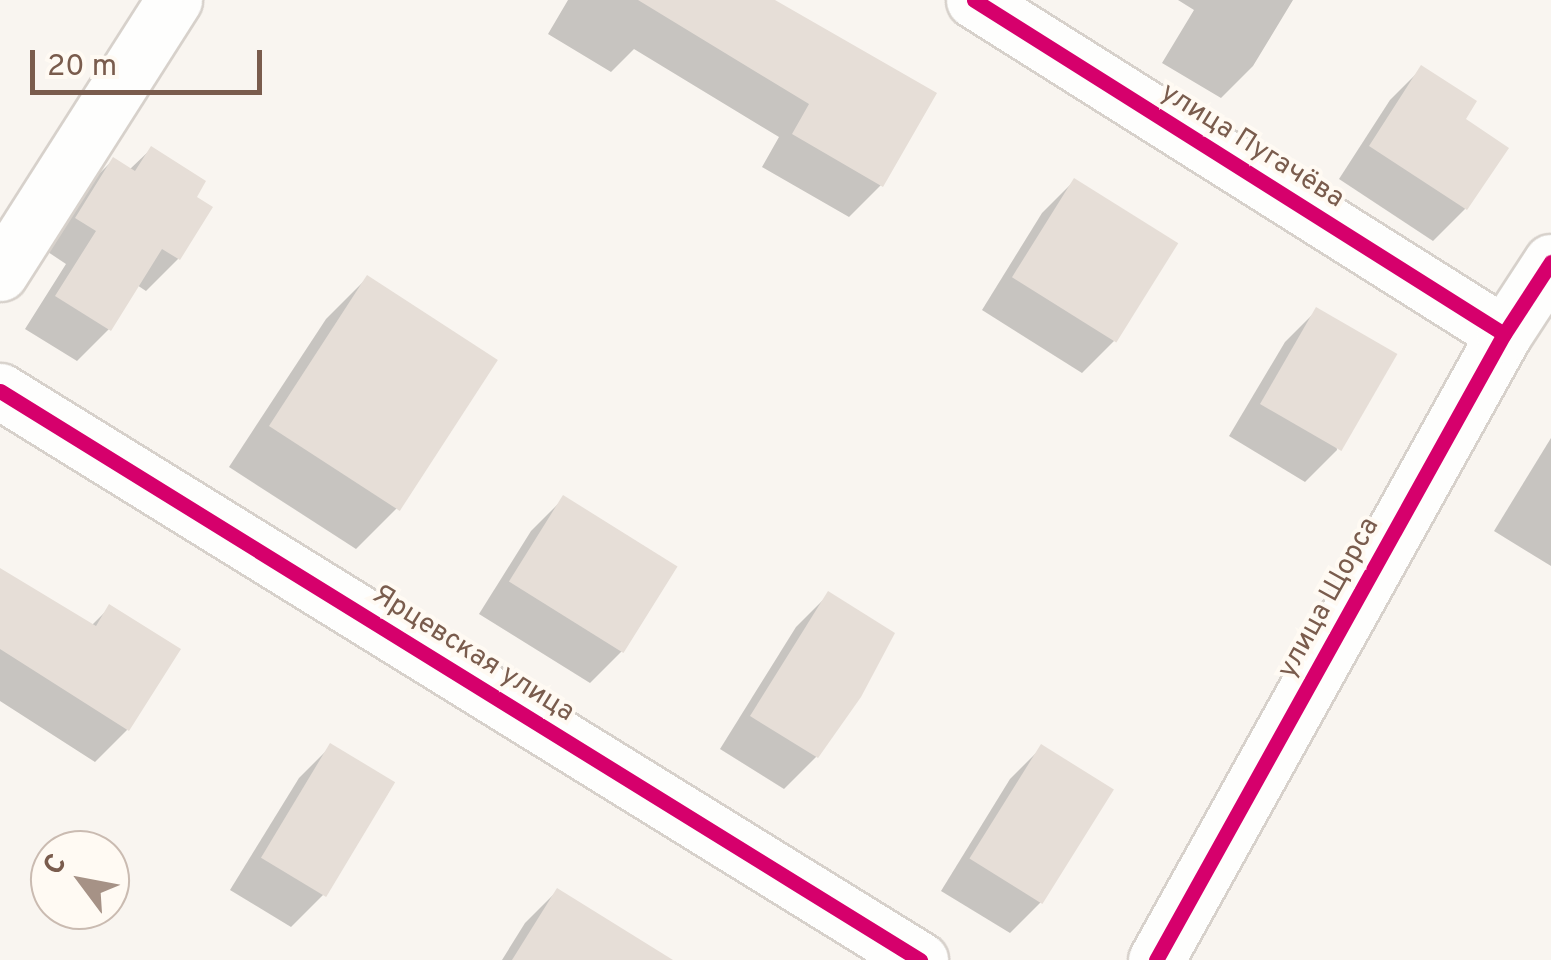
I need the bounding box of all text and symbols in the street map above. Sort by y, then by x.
scale bar [35,30,268,92]
text: 20 m [47,49,117,86]
street label: улица Пугачёва [1154,76,1350,216]
street label: улица Щорса [1271,512,1387,684]
street label: Ярцевская улица [366,578,580,730]
north arrow [30,830,130,930]
text: С [36,848,76,882]

